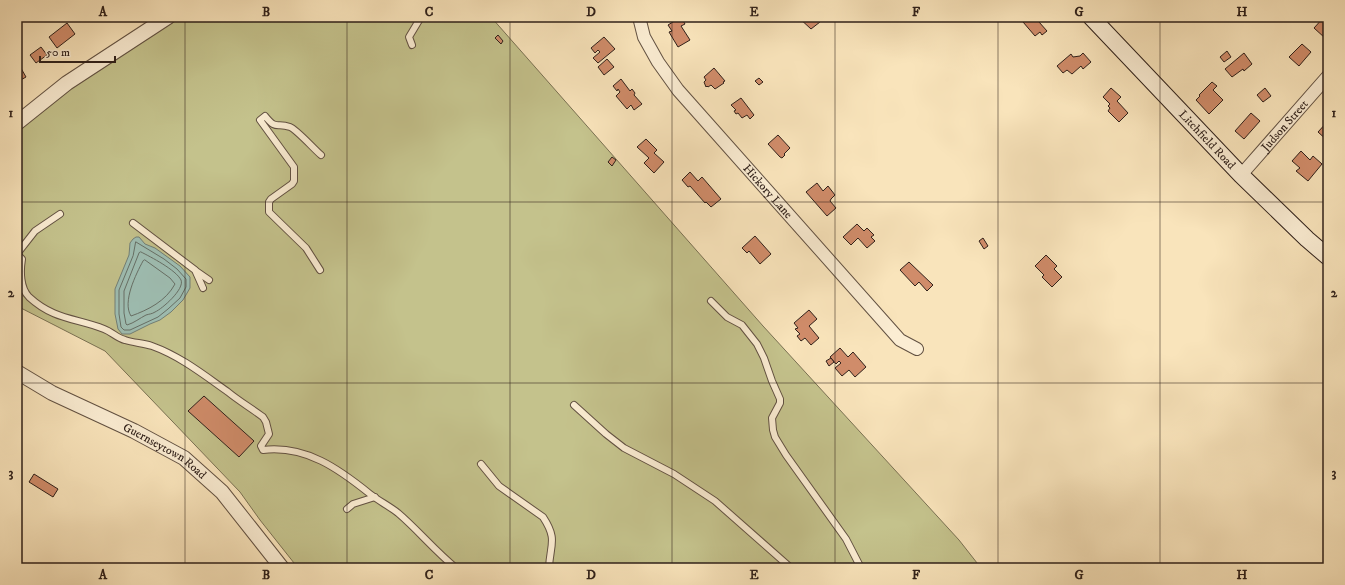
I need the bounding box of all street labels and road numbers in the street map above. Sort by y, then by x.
street label: Judson Street [1257,97,1311,155]
street label: Litchfield Road [1176,107,1239,172]
street label: Hickory Lane [740,161,796,222]
street label: Guernseytown Road [121,420,210,482]

